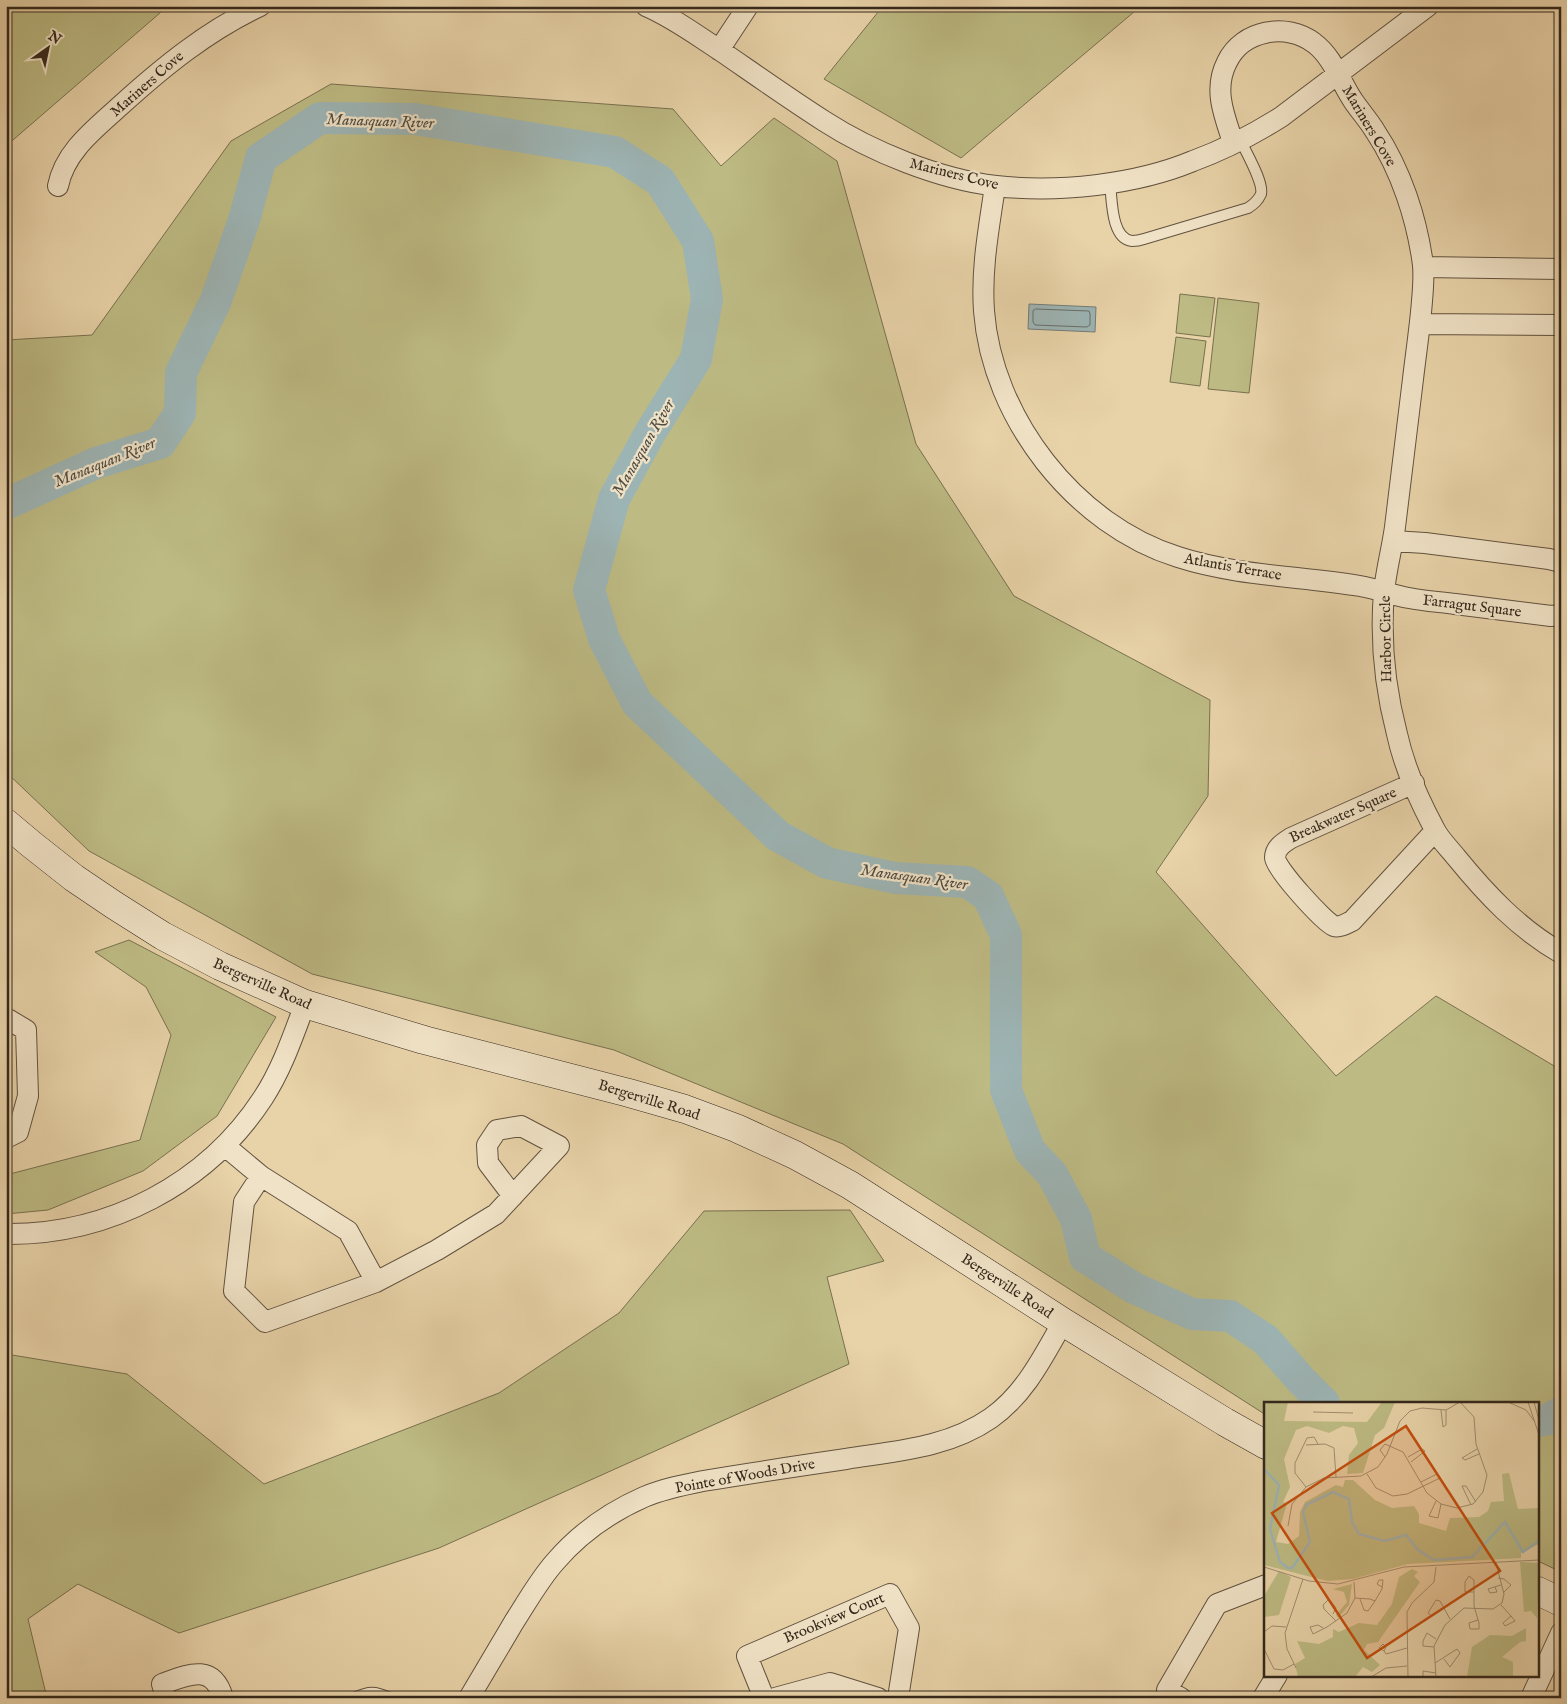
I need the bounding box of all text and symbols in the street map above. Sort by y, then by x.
north arrow [22,22,72,72]
text: N [44,27,65,49]
street label: Mariners Cove [106,47,188,121]
street label: Mariners Cove [1337,82,1401,170]
water label: Manasquan River [326,110,436,134]
street label: Mariners Cove [907,154,1001,194]
water label: Manasquan River [608,395,680,500]
water label: Manasquan River [51,433,160,492]
street label: Atlantis Terrace [1182,549,1283,585]
street label: Farragut Square [1422,591,1523,621]
street label: Harbor Circle [1376,595,1396,683]
street label: Breakwater Square [1286,783,1400,847]
water label: Manasquan River [859,861,970,896]
street label: Bergerville Road [210,954,315,1015]
street label: Bergerville Road [596,1075,703,1125]
street label: Bergerville Road [957,1249,1057,1323]
inset map [1264,1402,1540,1676]
street label: Pointe of Woods Drive [674,1454,816,1498]
street label: Brookview Court [781,1588,887,1648]

